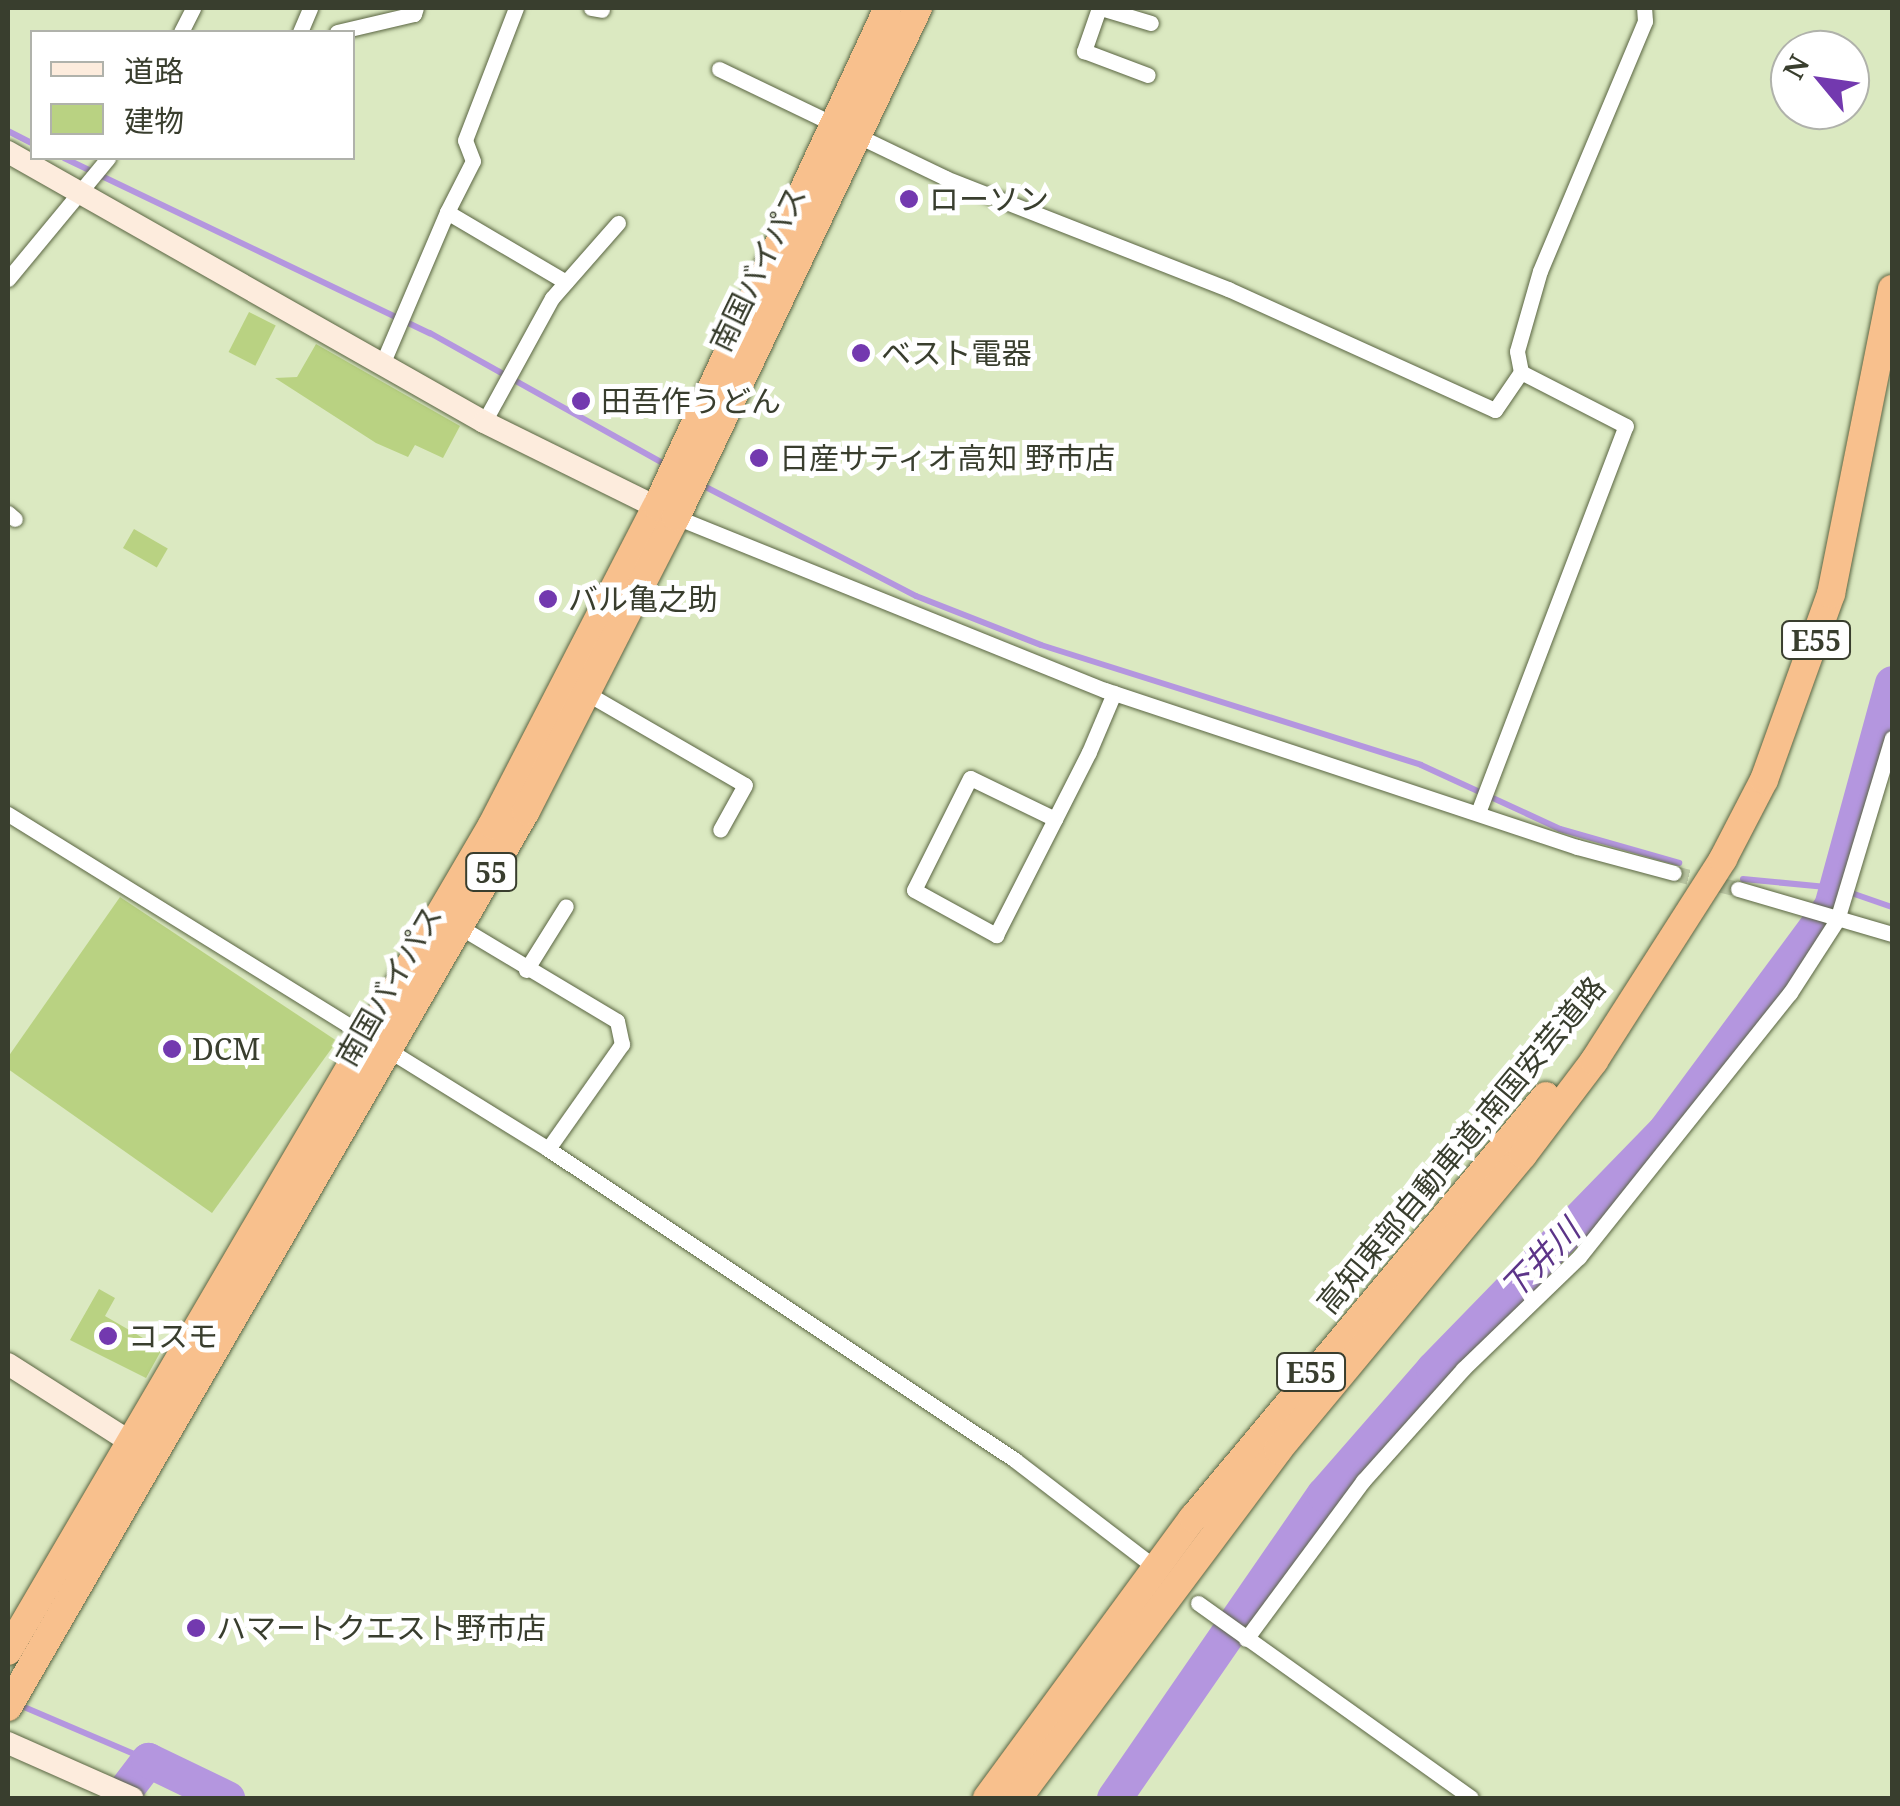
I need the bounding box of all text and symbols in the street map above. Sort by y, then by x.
legend [30,30,355,160]
north arrow [1770,30,1870,130]
text: N [1774,48,1817,85]
text: 道路 [124,50,184,91]
text: 建物 [124,100,184,141]
street label: 南国バイパス [702,180,814,358]
place label: ローソン [929,181,1049,217]
marker: ローソン [898,188,920,210]
place label: ベスト電器 [881,335,1031,371]
marker: ベスト電器 [850,342,872,364]
place label: 田吾作うどん [601,383,781,419]
marker: 田吾作うどん [570,390,592,412]
place label: 日産サティオ高知 野市店 [779,440,1117,476]
marker: 日産サティオ高知 野市店 [748,447,770,469]
place label: バル亀之助 [568,581,718,617]
marker: バル亀之助 [537,588,559,610]
road number: E55 [1781,617,1851,663]
road number: 55 [464,849,518,895]
street label: 南国バイパス [328,899,450,1073]
street label: 高知東部自動車道;南国安芸道路 [1309,969,1613,1321]
place label: DCM [192,1031,260,1067]
marker: DCM [161,1038,183,1060]
water label: 下井川 [1493,1211,1587,1307]
place label: コスモ [128,1318,218,1354]
marker: コスモ [97,1325,119,1347]
road number: E55 [1276,1349,1346,1395]
place label: ハマートクエスト野市店 [216,1610,546,1646]
marker: ハマートクエスト野市店 [185,1617,207,1639]

